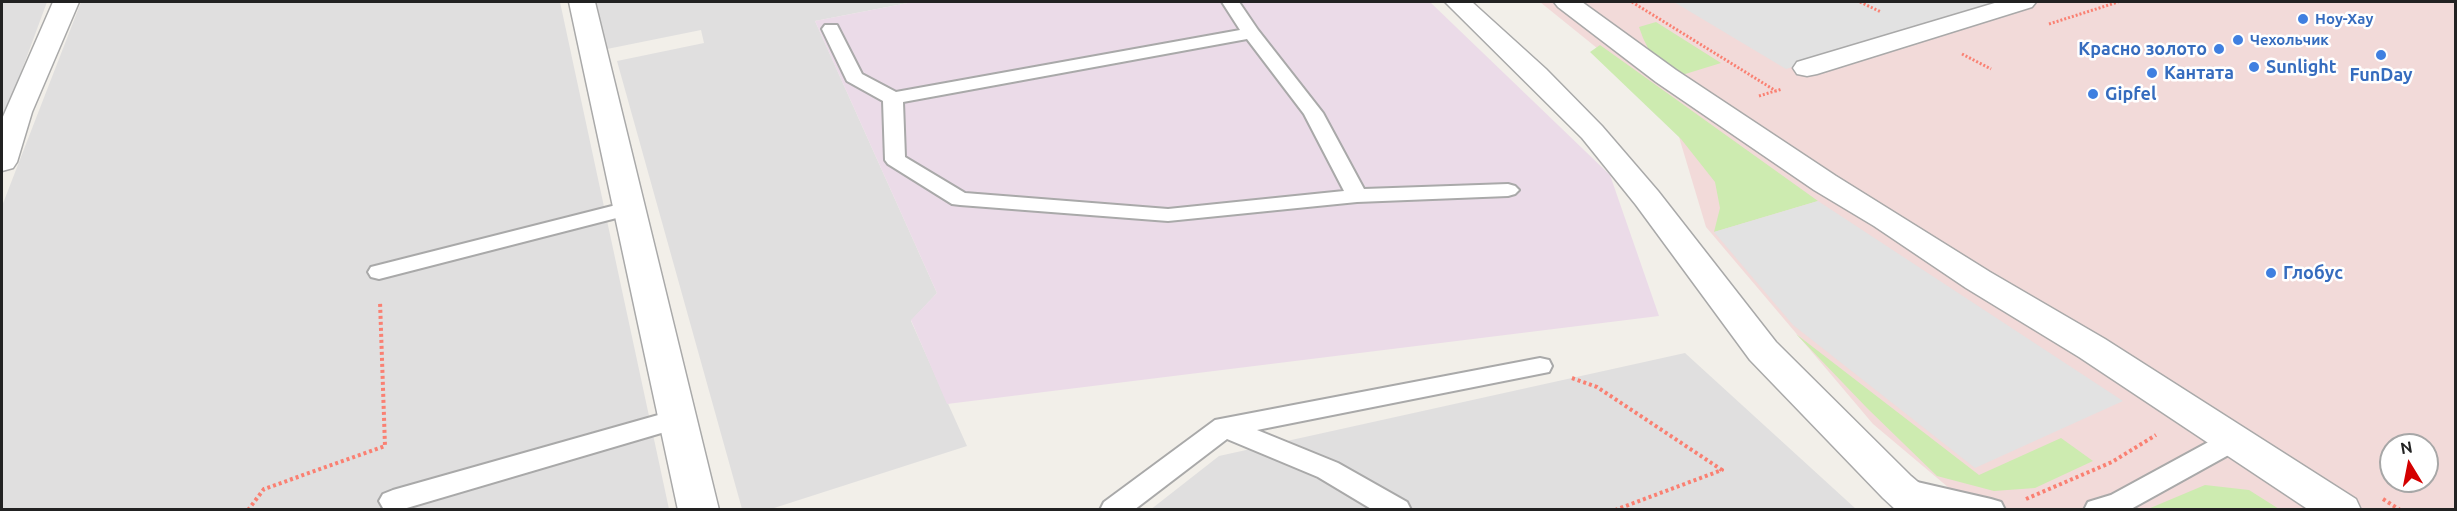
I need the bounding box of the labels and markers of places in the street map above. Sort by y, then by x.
place label: Ноу-Хау [2315,10,2373,28]
marker: Ноу-Хау [2296,12,2310,26]
place label: Чехольчик [2250,31,2329,49]
marker: Чехольчик [2231,33,2245,47]
place label: Красно золото [2078,38,2207,60]
marker: Красно золото [2212,42,2226,56]
marker: FunDay [2374,48,2388,62]
place label: Sunlight [2266,56,2337,78]
marker: Sunlight [2247,60,2261,74]
place label: Кантата [2164,62,2234,84]
place label: FunDay [2349,64,2413,86]
marker: Кантата [2145,66,2159,80]
place label: Gipfel [2105,83,2156,105]
marker: Gipfel [2086,87,2100,101]
place label: Глобус [2283,262,2343,284]
marker: Глобус [2264,266,2278,280]

